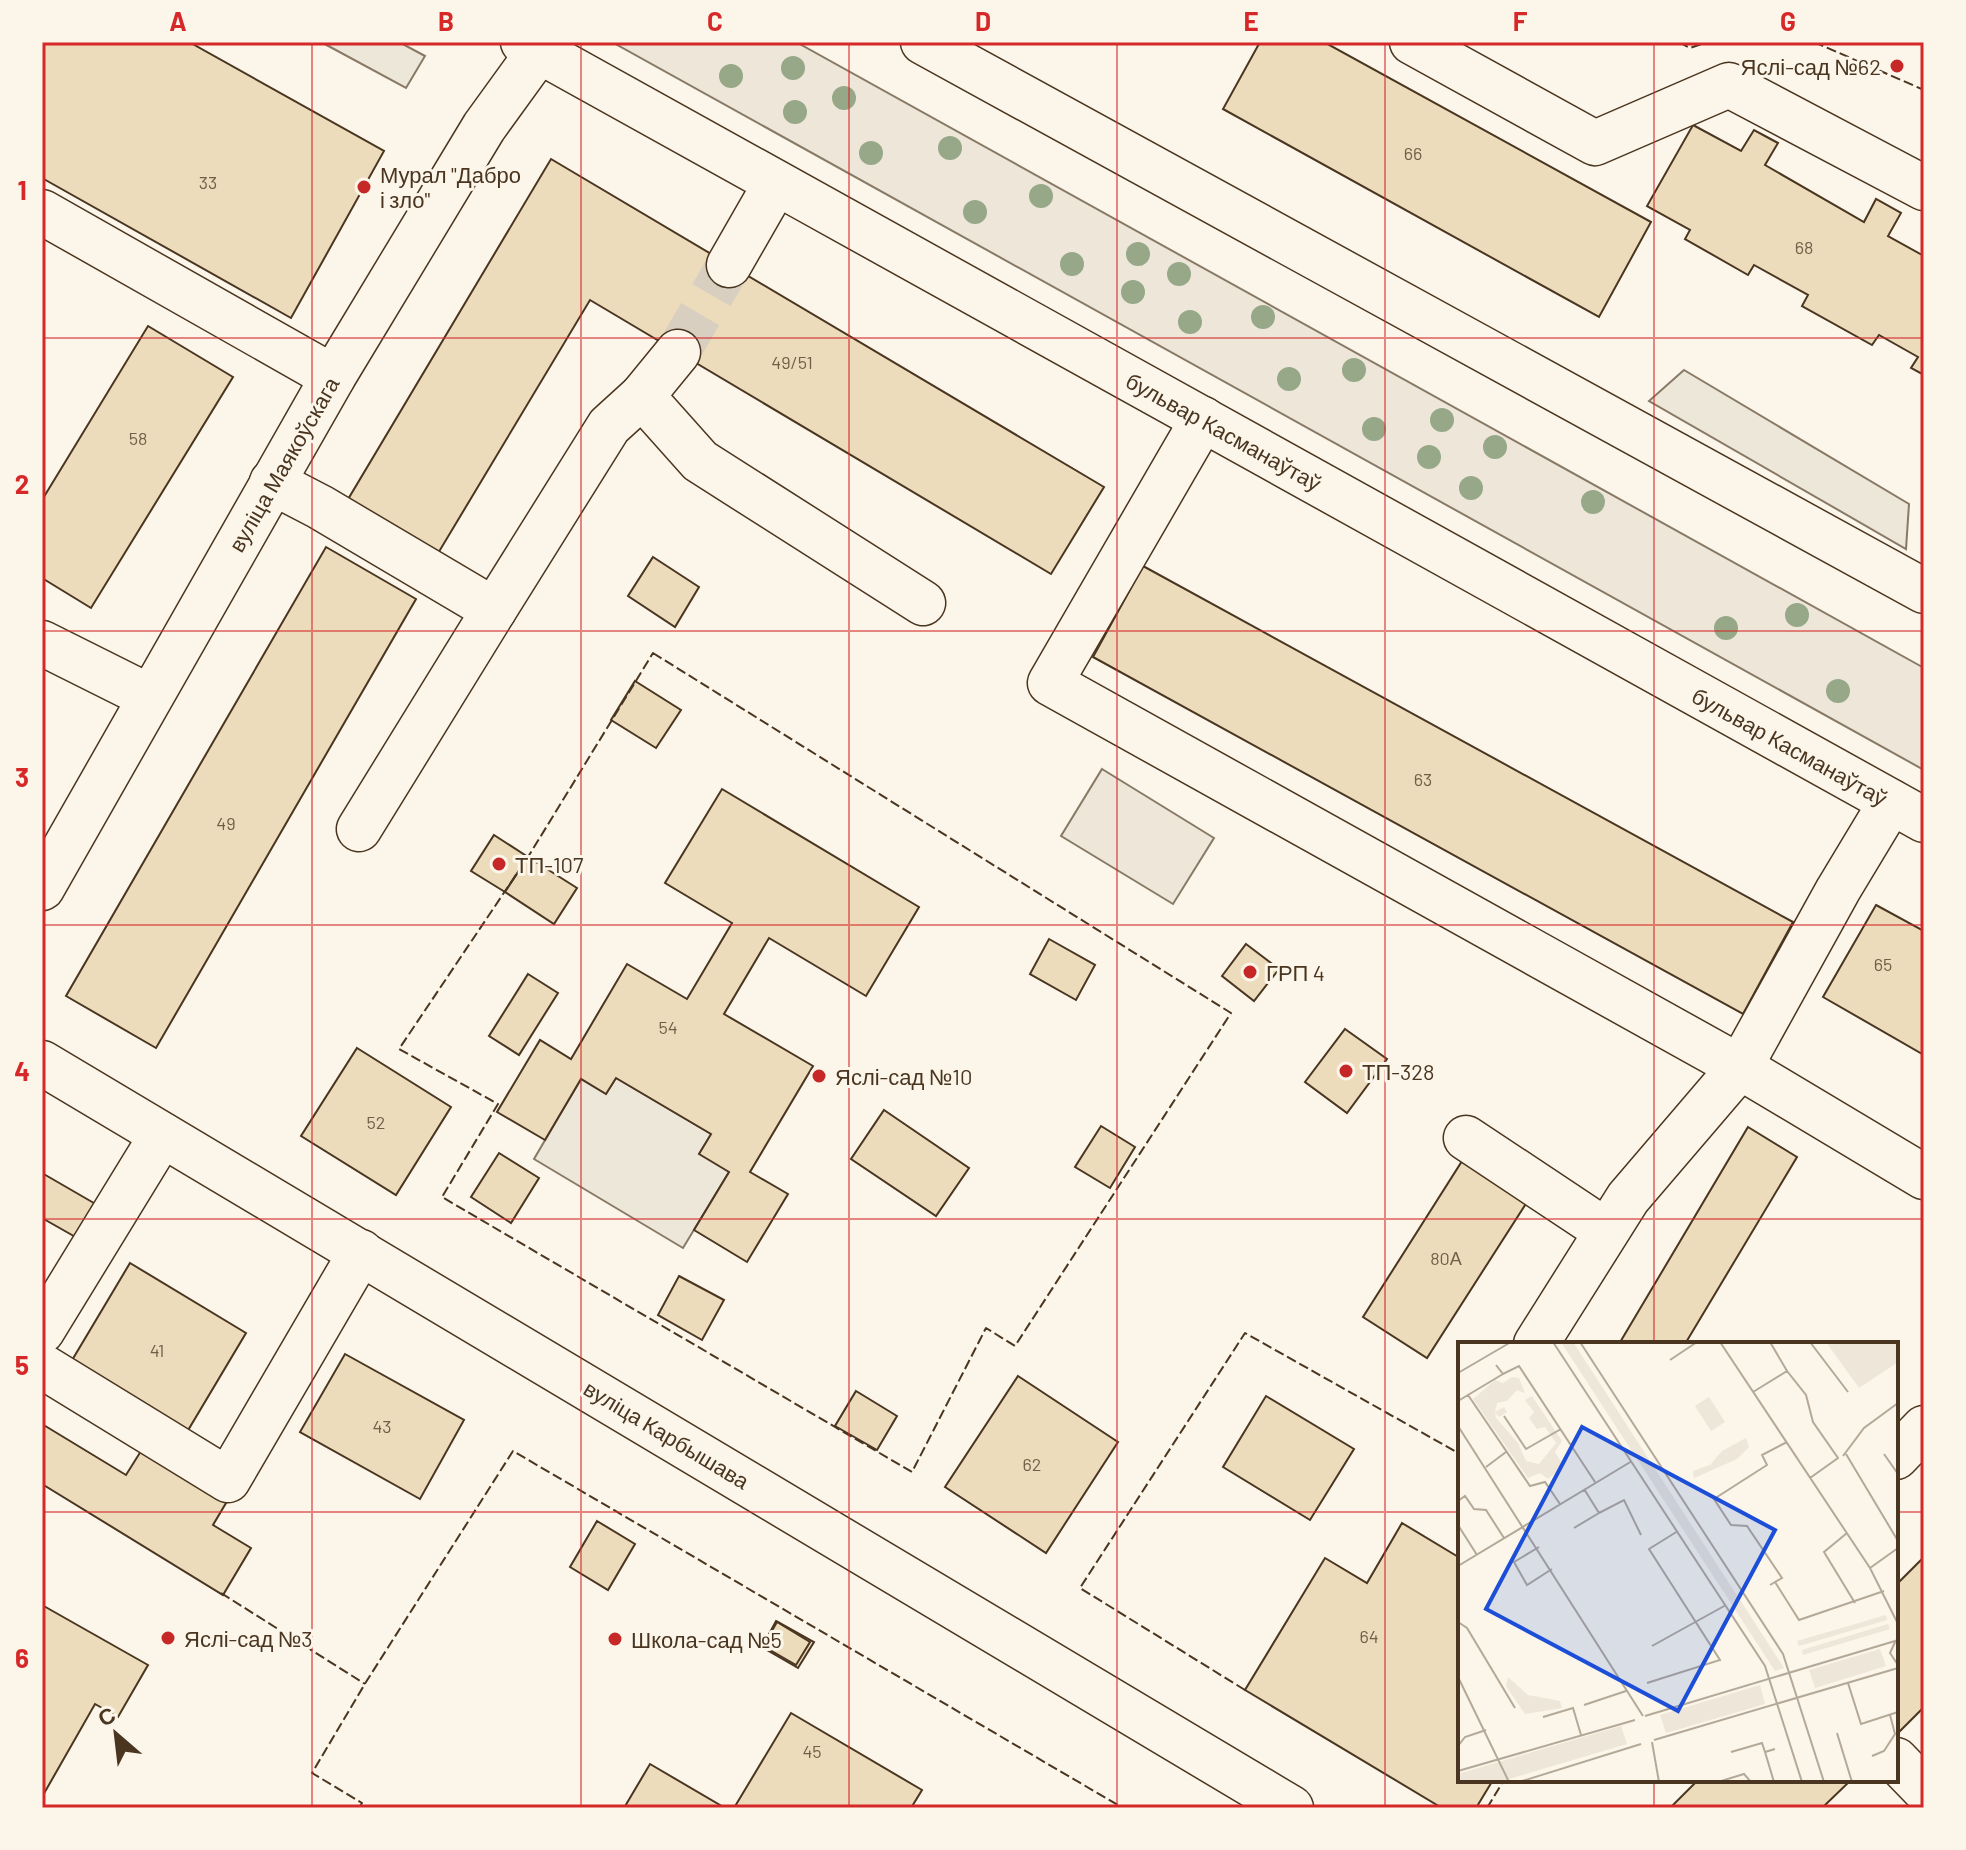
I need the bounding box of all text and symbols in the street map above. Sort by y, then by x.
text: A [169,5,187,36]
text: B [438,5,454,36]
text: C [707,5,723,36]
text: D [975,5,991,36]
text: E [1243,5,1259,36]
text: F [1513,5,1528,36]
text: G [1780,5,1796,36]
place label: Яслі-сад №62 [1741,53,1881,80]
marker: Яслі-сад №62 [1888,57,1906,75]
house number: 66 [1404,142,1422,164]
place label: Мурал "Дабро і зло" [380,161,521,212]
house number: 33 [199,171,217,193]
text: 1 [17,174,27,205]
marker: Мурал "Дабро і зло" [355,178,373,196]
house number: 68 [1795,236,1813,258]
house number: 49/51 [771,351,813,373]
street label: бульвар Касманаўтаў [1121,367,1326,496]
street label: вуліца Маякоўскага [222,371,345,557]
house number: 58 [129,427,147,449]
text: 2 [15,468,29,499]
street label: бульвар Касманаўтаў [1687,682,1892,811]
text: 3 [15,761,29,792]
house number: 63 [1414,768,1432,790]
house number: 49 [216,812,236,834]
place label: ТП-107 [515,851,583,877]
marker: ТП-107 [490,855,508,873]
house number: 65 [1874,953,1892,975]
place label: ГРП 4 [1266,959,1325,985]
marker: ГРП 4 [1241,963,1259,981]
house number: 54 [658,1016,678,1038]
text: 4 [14,1055,30,1086]
place label: ТП-328 [1362,1058,1435,1084]
marker: ТП-328 [1337,1062,1355,1080]
place label: Яслі-сад №10 [835,1063,972,1090]
marker: Яслі-сад №10 [810,1067,828,1085]
house number: 52 [367,1111,385,1133]
house number: 80А [1430,1247,1462,1269]
house number: 41 [150,1339,164,1361]
inset map [1458,1342,1898,1782]
text: 5 [15,1349,29,1380]
street label: вуліца Карбышава [579,1374,755,1495]
house number: 43 [372,1415,392,1437]
house number: 62 [1023,1453,1041,1475]
place label: Яслі-сад №3 [184,1625,313,1652]
house number: 64 [1359,1625,1379,1647]
place label: Школа-сад №5 [631,1626,782,1653]
marker: Яслі-сад №3 [159,1629,177,1647]
marker: Школа-сад №5 [606,1630,624,1648]
text: 6 [15,1642,29,1673]
north arrow [76,1694,156,1774]
text: С [93,1700,119,1731]
house number: 45 [802,1740,822,1762]

